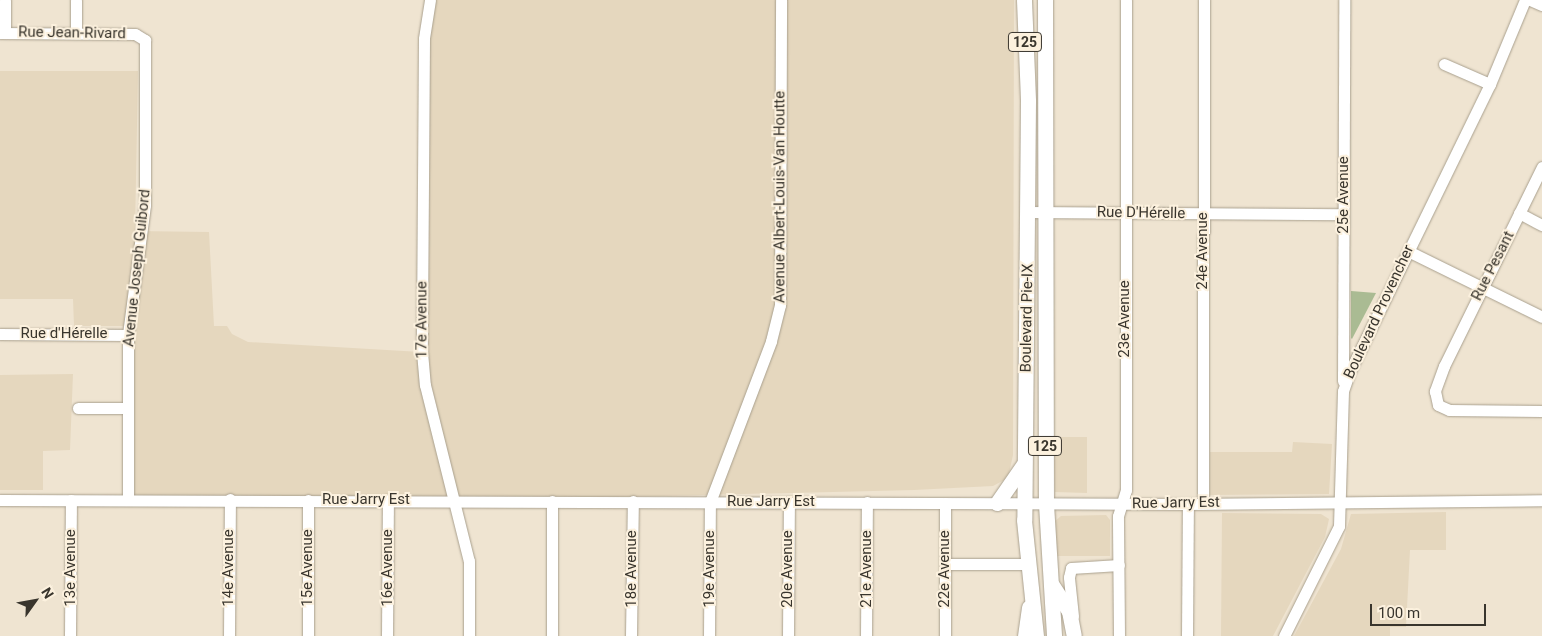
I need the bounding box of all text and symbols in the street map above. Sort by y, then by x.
street label: Rue Jean-Rivard [18,23,126,43]
road number: 125 [1008,31,1042,54]
street label: Avenue Albert-Louis-Van Houtte [771,91,789,303]
street label: 25e Avenue [1335,156,1353,234]
street label: Avenue Joseph Guibord [120,188,154,348]
street label: Rue D'Hérelle [1097,203,1185,223]
street label: 24e Avenue [1194,212,1212,290]
street label: Rue Pesant [1468,228,1518,304]
street label: Boulevard Provencher [1340,242,1418,382]
street label: Boulevard Pie-IX [1017,263,1037,373]
street label: 23e Avenue [1116,280,1134,358]
street label: 17e Avenue [413,281,431,359]
street label: Rue d'Hérelle [20,325,108,343]
road number: 125 [1028,434,1062,458]
street label: Rue Jarry Est [322,491,410,509]
street label: Rue Jarry Est [727,493,815,511]
street label: Rue Jarry Est [1132,493,1220,513]
street label: 13e Avenue [62,529,80,607]
street label: 14e Avenue [220,529,238,607]
street label: 15e Avenue [299,529,317,607]
street label: 16e Avenue [379,529,397,607]
street label: 18e Avenue [623,530,641,608]
street label: 19e Avenue [701,530,719,608]
street label: 20e Avenue [779,530,797,608]
street label: 21e Avenue [858,530,876,608]
street label: 22e Avenue [936,530,954,608]
north arrow [10,576,60,626]
text: N [38,585,57,601]
scale bar [1372,594,1488,626]
text: 100 m [1378,604,1420,622]

